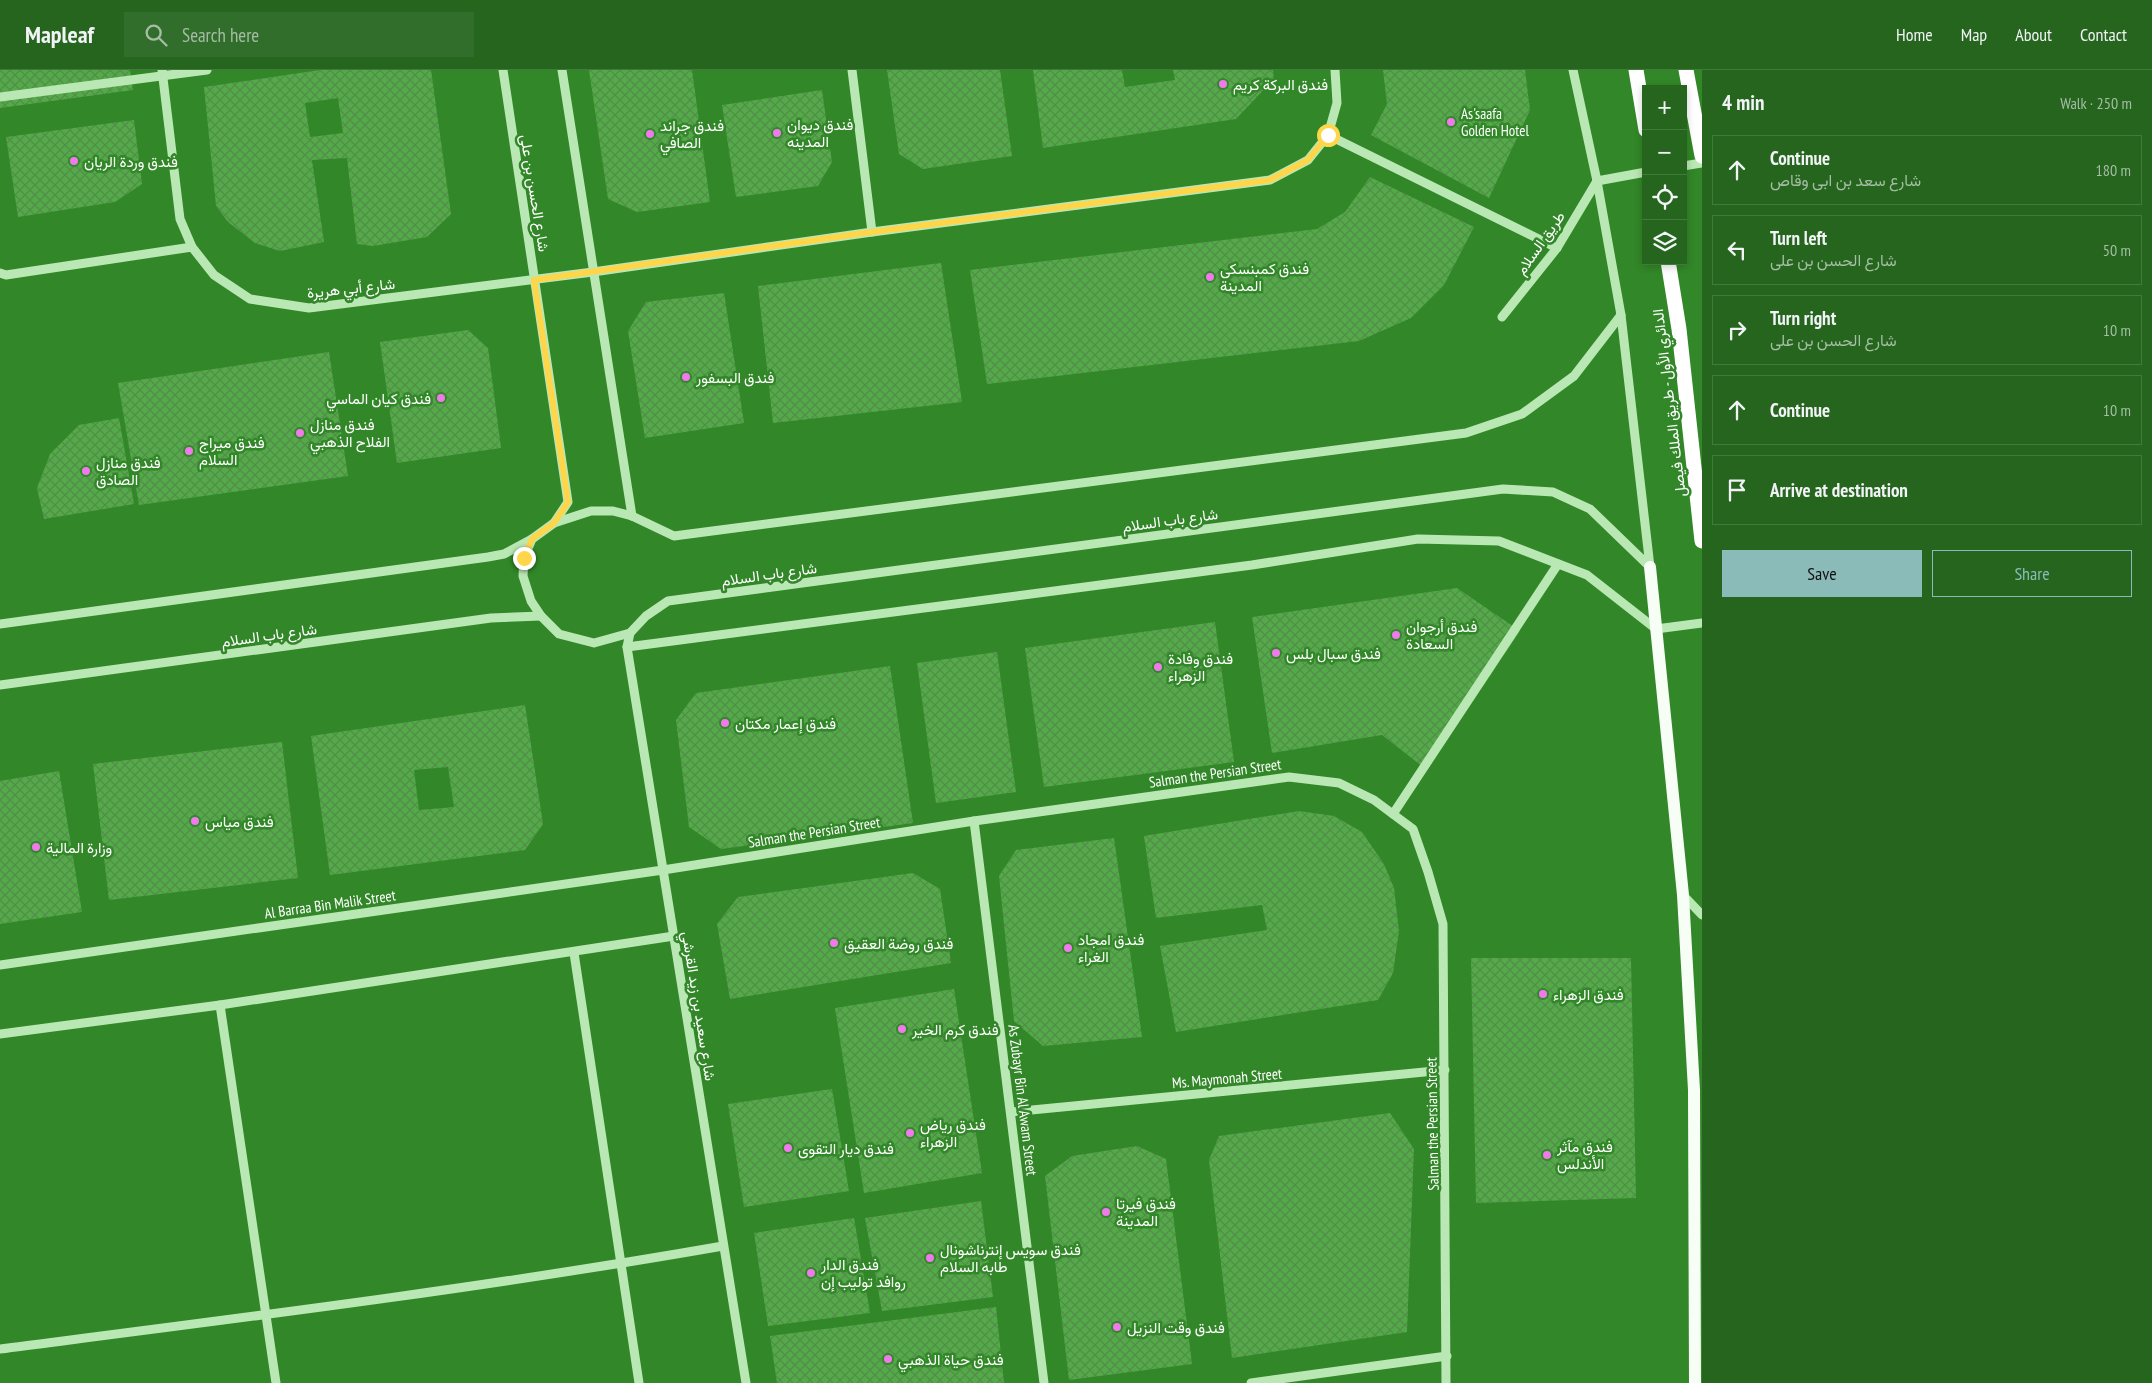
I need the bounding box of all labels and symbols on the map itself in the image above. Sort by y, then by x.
place label: فندق البركة كريم [1233,75,1328,95]
marker: فندق البركة كريم [1217,78,1229,90]
place label: As'saafa Golden Hotel [1461,104,1530,140]
place label: فندق ديوان المدينه [787,115,854,151]
place label: فندق جراند الصافي [660,116,724,156]
marker: As'saafa Golden Hotel [1445,116,1457,128]
route start [1317,124,1340,147]
marker: فندق ديوان المدينه [771,127,783,139]
marker: فندق جراند الصافي [644,128,656,140]
street label: شارع الحسن بن على [514,133,554,254]
place label: فندق وردة الريان [84,152,178,171]
marker: فندق وردة الريان [68,155,80,167]
street label: طريق السلام [1511,207,1570,279]
place label: فندق كمبنسكي المدينة [1220,259,1309,295]
marker: فندق كمبنسكي المدينة [1204,271,1216,283]
street label: شارع أبي هريرة [306,274,397,306]
street label: الدائري الأول - طريق الملك فيصل [1648,307,1694,498]
place label: فندق البسفور [695,368,775,387]
marker: فندق البسفور [680,371,692,383]
place label: فندق كيان الماسي [326,389,431,412]
marker: فندق كيان الماسي [435,392,447,404]
place label: فندق منازل الفلاح الذهبي [310,415,390,455]
marker: فندق منازل الفلاح الذهبي [294,427,306,439]
place label: فندق ميراج السلام [199,433,265,470]
marker: فندق ميراج السلام [183,445,195,457]
place label: فندق منازل الصادق [96,453,161,489]
marker: فندق منازل الصادق [80,465,92,477]
street label: شارع باب السلام [1121,504,1220,538]
route end [513,547,536,570]
street label: شارع باب السلام [720,558,819,592]
place label: فندق أرجوان السعادة [1406,617,1477,653]
street label: شارع باب السلام [220,619,319,653]
marker: فندق أرجوان السعادة [1390,629,1402,641]
place label: فندق سبال بلس [1286,644,1381,664]
marker: فندق سبال بلس [1270,647,1282,659]
place label: فندق وفادة الزهراء [1168,649,1233,685]
marker: فندق وفادة الزهراء [1152,661,1164,673]
place label: فندق إعمار مكتان [735,714,836,734]
marker: فندق إعمار مكتان [719,717,731,729]
street label: Salman the Persian Street [1148,754,1282,792]
place label: فندق مياس [205,812,274,832]
street label: Salman the Persian Street [747,812,881,852]
marker: فندق مياس [189,815,201,827]
place label: وزارة المالية [46,838,112,857]
marker: وزارة المالية [30,841,42,853]
street label: Al Barraa Bin Malik Street [263,885,397,923]
street label: شارع سعيد بن زيد القرشي [674,930,720,1083]
place label: فندق امجاد الغراء [1078,930,1144,966]
place label: فندق روضة العقيق [844,934,954,954]
marker: فندق روضة العقيق [828,937,840,949]
marker: فندق امجاد الغراء [1062,942,1074,954]
place label: فندق الزهراء [1553,985,1624,1004]
marker: فندق الزهراء [1537,988,1549,1000]
place label: فندق كرم الخير [911,1020,999,1040]
marker: فندق كرم الخير [896,1023,908,1035]
street label: As Zubayr Bin Al Awam Street [1004,1023,1042,1177]
street label: Salman the Persian Street [1421,1057,1443,1191]
street label: Ms. Maymonah Street [1171,1064,1283,1092]
place label: فندق رياض الزهراء [920,1115,986,1151]
marker: فندق رياض الزهراء [904,1127,916,1139]
place label: فندق مآثر الأندلس [1556,1137,1613,1174]
place label: فندق ديار التقوى [798,1139,894,1159]
marker: فندق ديار التقوى [782,1142,794,1154]
marker: فندق مآثر الأندلس [1541,1149,1553,1161]
place label: فندق فيرتا المدينة [1116,1194,1176,1230]
marker: فندق فيرتا المدينة [1100,1206,1112,1218]
place label: فندق سويس إنترناشونال طابه السلام [940,1240,1081,1277]
marker: فندق سويس إنترناشونال طابه السلام [924,1252,936,1264]
place label: فندق الدار روافد توليب إن [820,1255,906,1292]
marker: فندق الدار روافد توليب إن [805,1267,817,1279]
place label: فندق وقت النزيل [1127,1318,1225,1337]
marker: فندق وقت النزيل [1111,1321,1123,1333]
place label: فندق حياة الذهبي [898,1350,1004,1373]
marker: فندق حياة الذهبي [882,1353,894,1365]

